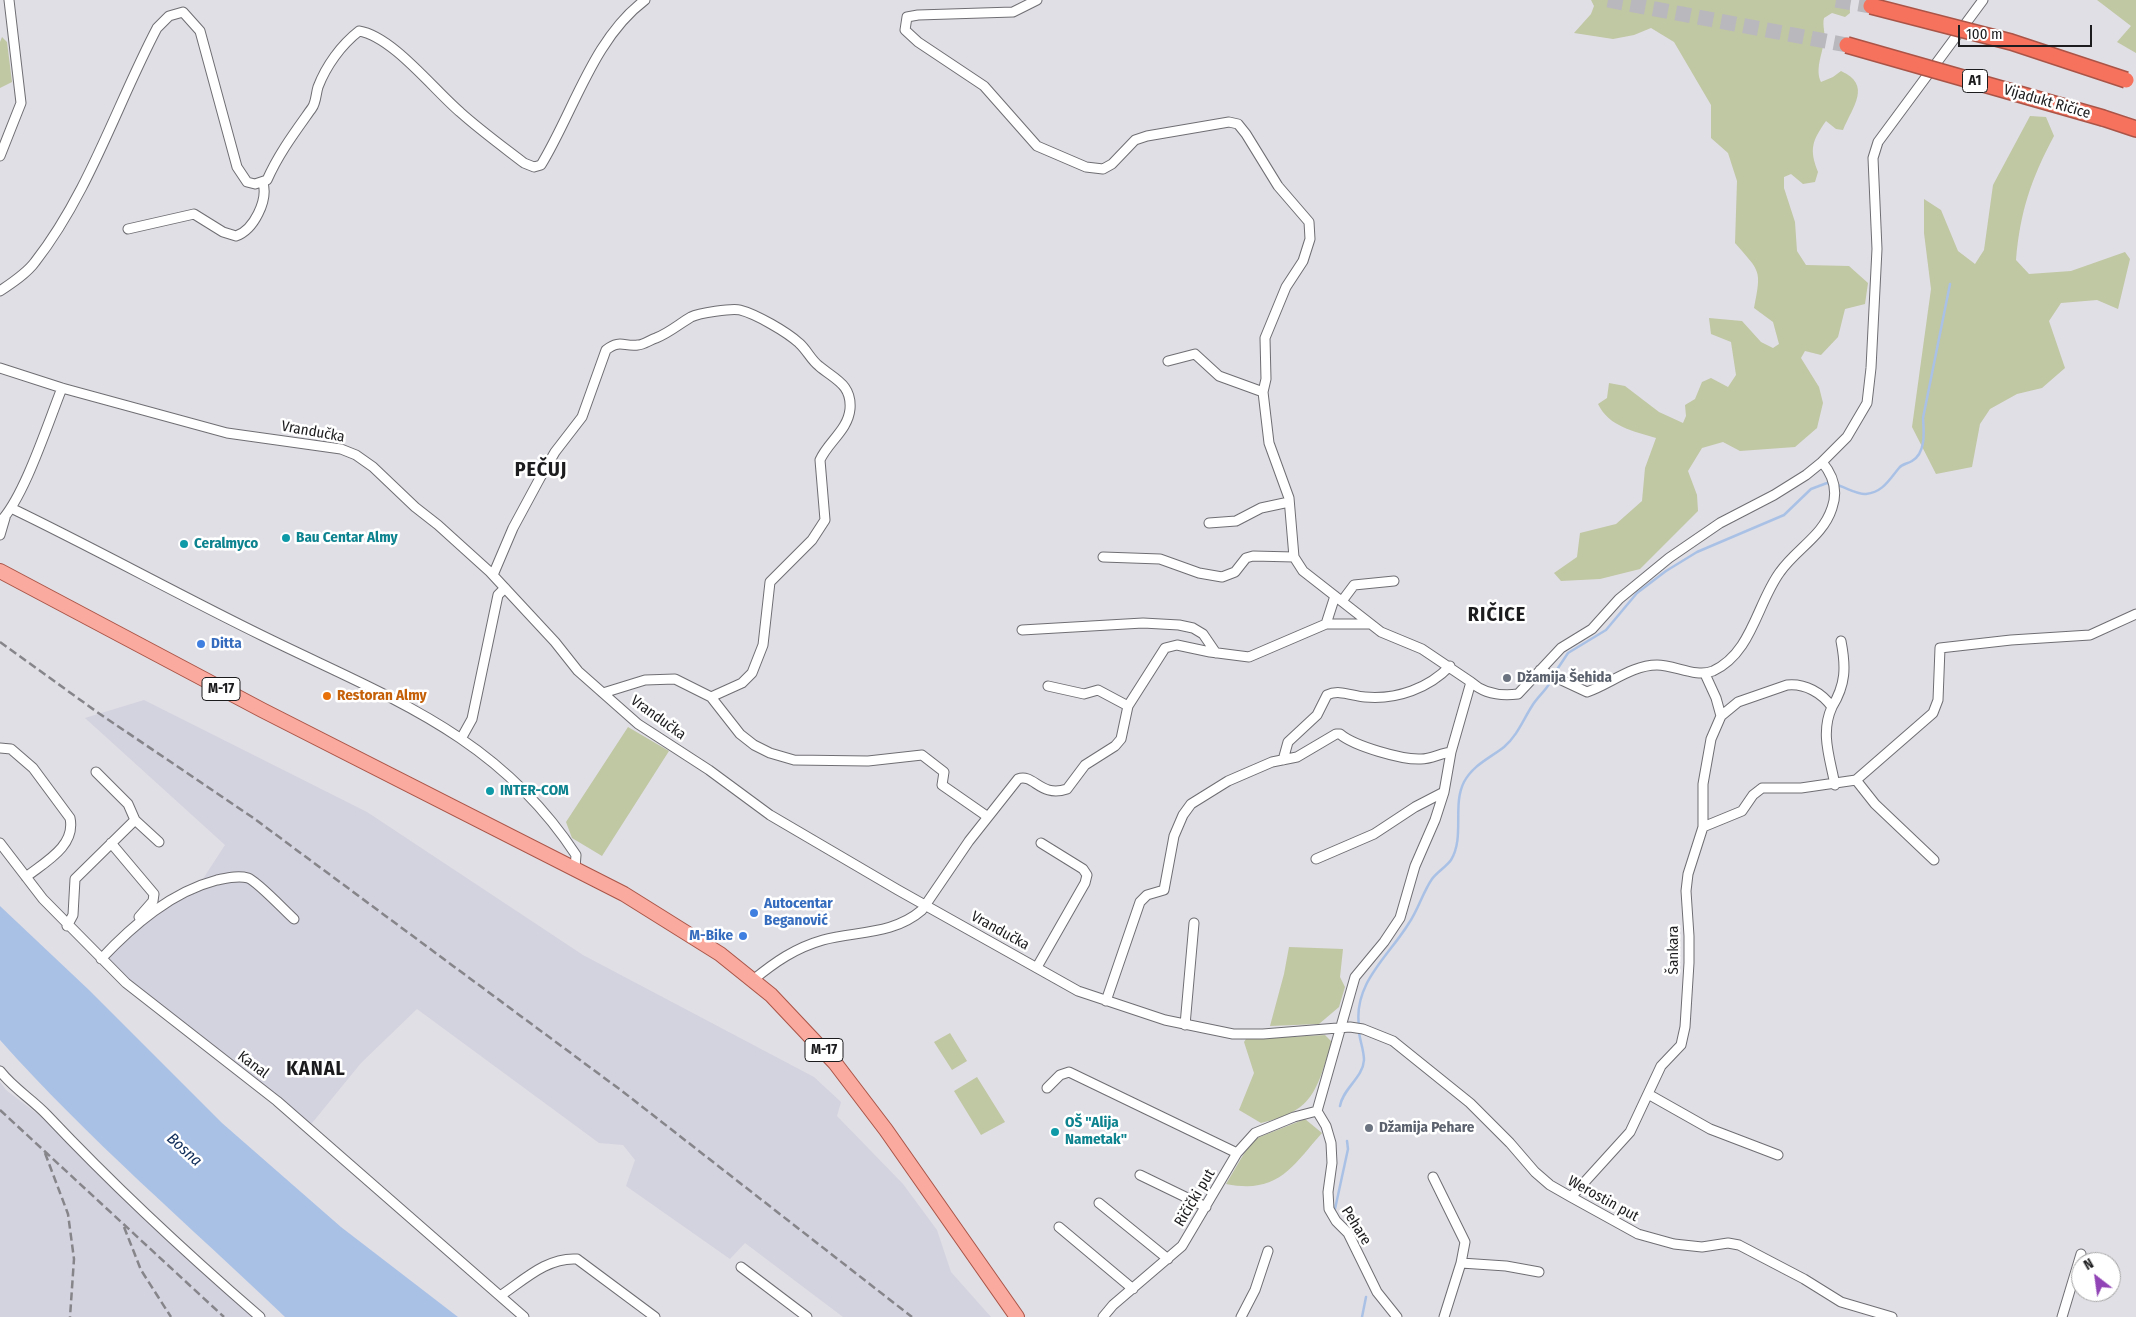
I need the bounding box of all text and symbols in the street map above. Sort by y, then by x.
scale bar [1961,15,2095,47]
text: 100 m [1966,25,2003,43]
road number: A1 [1962,70,1988,92]
street label: Vijadukt Ričice [2001,81,2093,123]
street label: Vrandučka [280,418,346,446]
district label: PEČUJ [514,458,568,482]
place label: Bau Centar Almy [296,529,398,547]
marker: Bau Centar Almy [280,532,292,544]
place label: Ceralmyco [194,535,258,553]
marker: Ceralmyco [178,538,190,550]
district label: RIČICE [1467,603,1527,627]
place label: Ditta [211,635,242,653]
marker: Ditta [195,638,207,650]
place label: Džamija Šehida [1517,669,1612,687]
marker: Džamija Šehida [1501,672,1513,684]
road number: M-17 [202,678,240,701]
place label: Restoran Almy [337,687,427,705]
marker: Restoran Almy [321,690,333,702]
street label: Vrandučka [627,692,689,744]
place label: INTER-COM [500,782,569,800]
marker: INTER-COM [484,785,496,797]
place label: Autocentar Beganović [764,895,833,930]
marker: Autocentar Beganović [748,907,760,919]
street label: Vrandučka [968,908,1032,954]
street label: Šankara [1665,926,1683,974]
place label: M-Bike [689,927,733,945]
marker: M-Bike [737,930,749,942]
road number: M-17 [805,1038,843,1062]
street label: Kanal [234,1048,272,1082]
district label: KANAL [286,1057,346,1081]
place label: OŠ "Alija Nametak" [1065,1114,1127,1149]
place label: Džamija Pehare [1379,1119,1474,1137]
marker: Džamija Pehare [1363,1122,1375,1134]
marker: OŠ "Alija Nametak" [1049,1126,1061,1138]
water label: Bosna [162,1129,206,1171]
street label: Ričički put [1171,1166,1219,1230]
street label: Werostin put [1564,1172,1642,1226]
street label: Pehare [1337,1203,1375,1249]
north arrow [2071,1252,2121,1302]
text: N [2081,1255,2097,1274]

